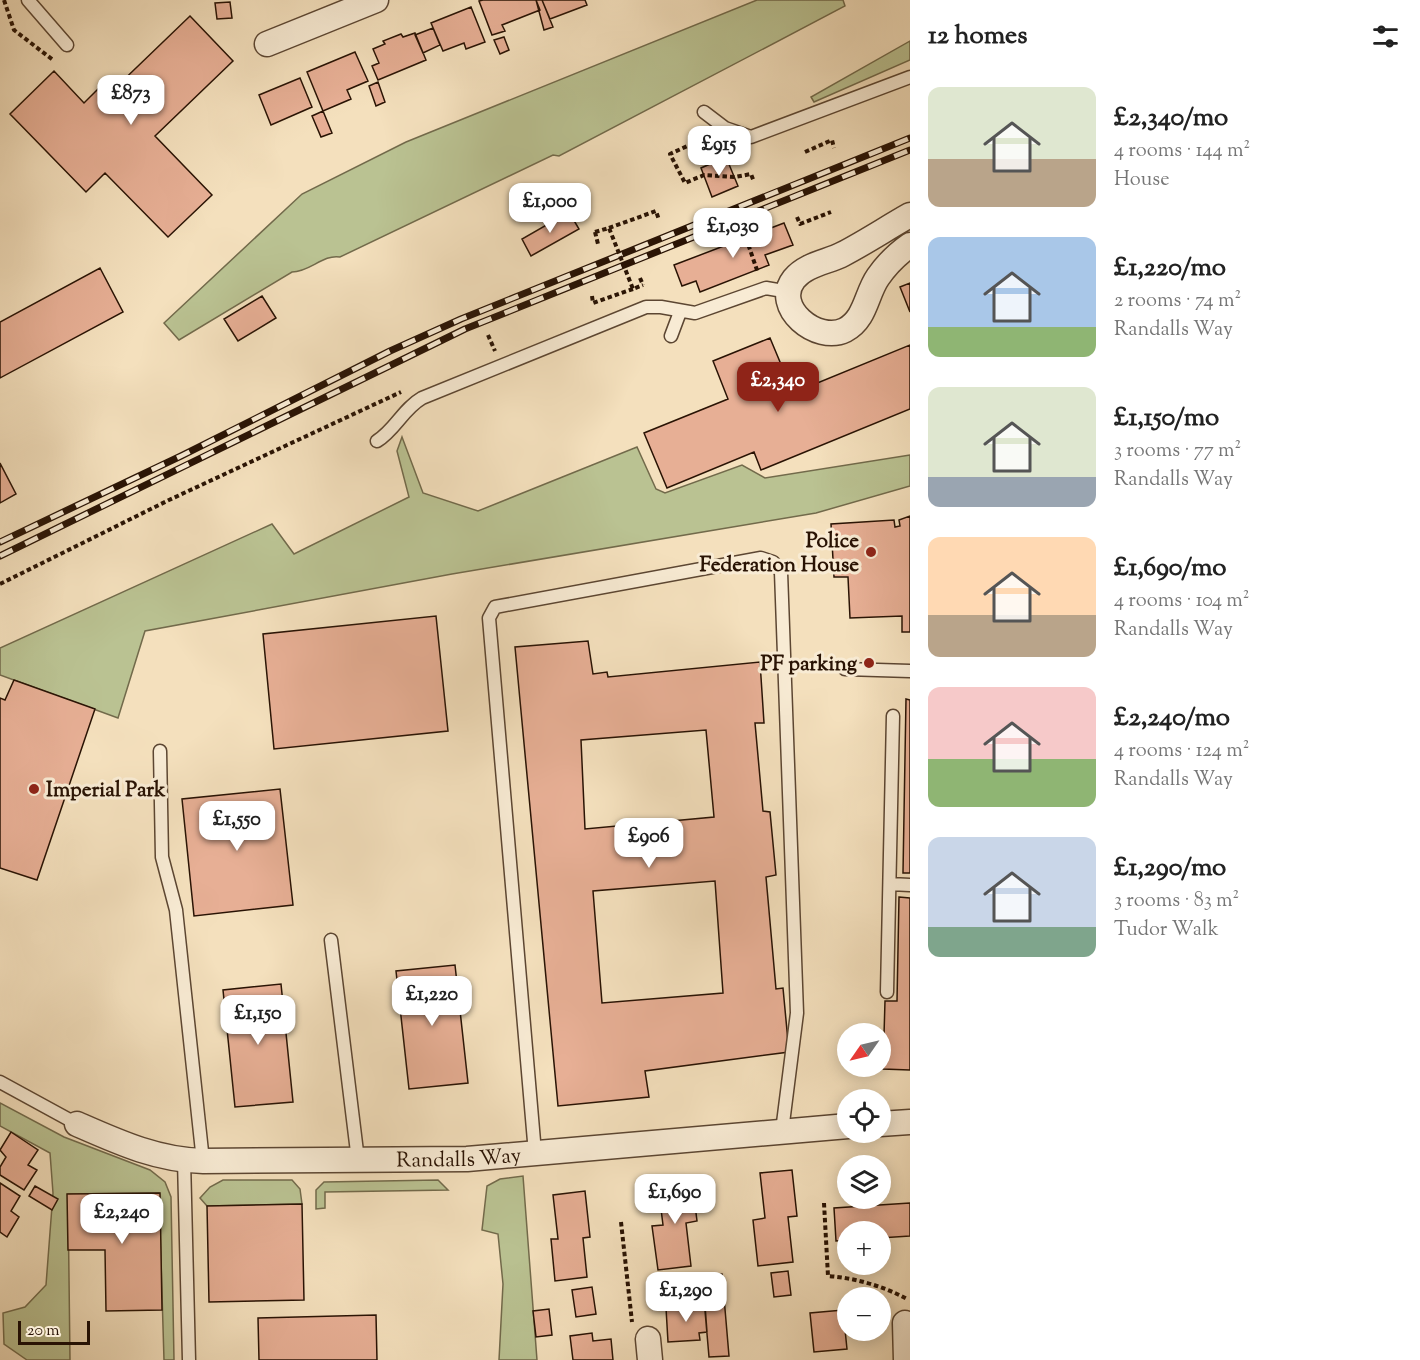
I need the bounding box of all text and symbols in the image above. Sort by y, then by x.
text: 12 homes [928,18,1027,55]
icon: filters [1369,20,1402,53]
pin: £873 [95,75,167,126]
text: £873 [111,80,151,109]
text: £2,340/mo [1114,100,1228,137]
icon: home [976,111,1048,183]
pin: £915 [683,126,755,177]
text: £915 [702,131,736,160]
text: 4 rooms · 144 m² [1114,137,1250,166]
text: House [1114,166,1169,195]
pin: £1,000 [501,183,599,234]
text: £1,000 [523,188,577,217]
pin: £1,030 [684,208,782,259]
text: £1,030 [707,213,759,242]
text: £1,220/mo [1114,250,1226,287]
icon: home [976,261,1048,333]
text: 2 rooms · 74 m² [1114,287,1241,316]
text: Randalls Way [1114,316,1233,345]
pin: £2,340 [729,362,827,413]
text: £2,340 [751,367,805,396]
text: £1,150/mo [1114,400,1219,437]
icon: home [976,411,1048,483]
text: 3 rooms · 77 m² [1114,437,1241,466]
text: Randalls Way [1114,466,1233,495]
place label: Police Federation House [699,527,859,581]
marker: Police Federation House [864,545,878,559]
text: £1,690/mo [1114,550,1227,587]
icon: home [976,561,1048,633]
text: 4 rooms · 104 m² [1114,587,1250,616]
text: Randalls Way [1114,616,1233,645]
place label: PF parking [760,650,858,680]
marker: PF parking [862,656,876,670]
text: £2,240/mo [1114,700,1230,737]
icon: home [976,711,1048,783]
text: 4 rooms · 124 m² [1114,737,1249,766]
text: Randalls Way [1114,766,1233,795]
place label: Imperial Park [46,776,166,806]
marker: Imperial Park [27,782,41,796]
pin: £1,550 [188,801,286,852]
text: £1,550 [213,806,261,835]
pin: £906 [613,818,685,869]
text: £906 [628,823,670,852]
text: £1,290/mo [1114,850,1226,887]
icon: home [976,861,1048,933]
text: 3 rooms · 83 m² [1114,887,1239,916]
text: Tudor Walk [1114,916,1219,945]
pin: £1,220 [383,976,481,1027]
text: £1,220 [406,981,458,1010]
pin: £1,150 [209,995,307,1046]
text: £1,150 [234,1000,282,1029]
north arrow [837,1023,891,1077]
map controls [837,1023,891,1341]
button: locate [837,1089,891,1143]
street label: Randalls Way [396,1141,523,1177]
button: layers [837,1155,891,1209]
pin: £1,690 [626,1174,724,1225]
text: £1,690 [649,1179,701,1208]
pin: £2,240 [73,1194,171,1245]
text: £2,240 [94,1199,150,1228]
button: + [837,1221,891,1275]
pin: £1,290 [637,1272,735,1323]
text: £1,290 [660,1277,712,1306]
button: − [837,1287,891,1341]
scale bar [18,1318,90,1346]
text: 20 m [27,1320,60,1343]

